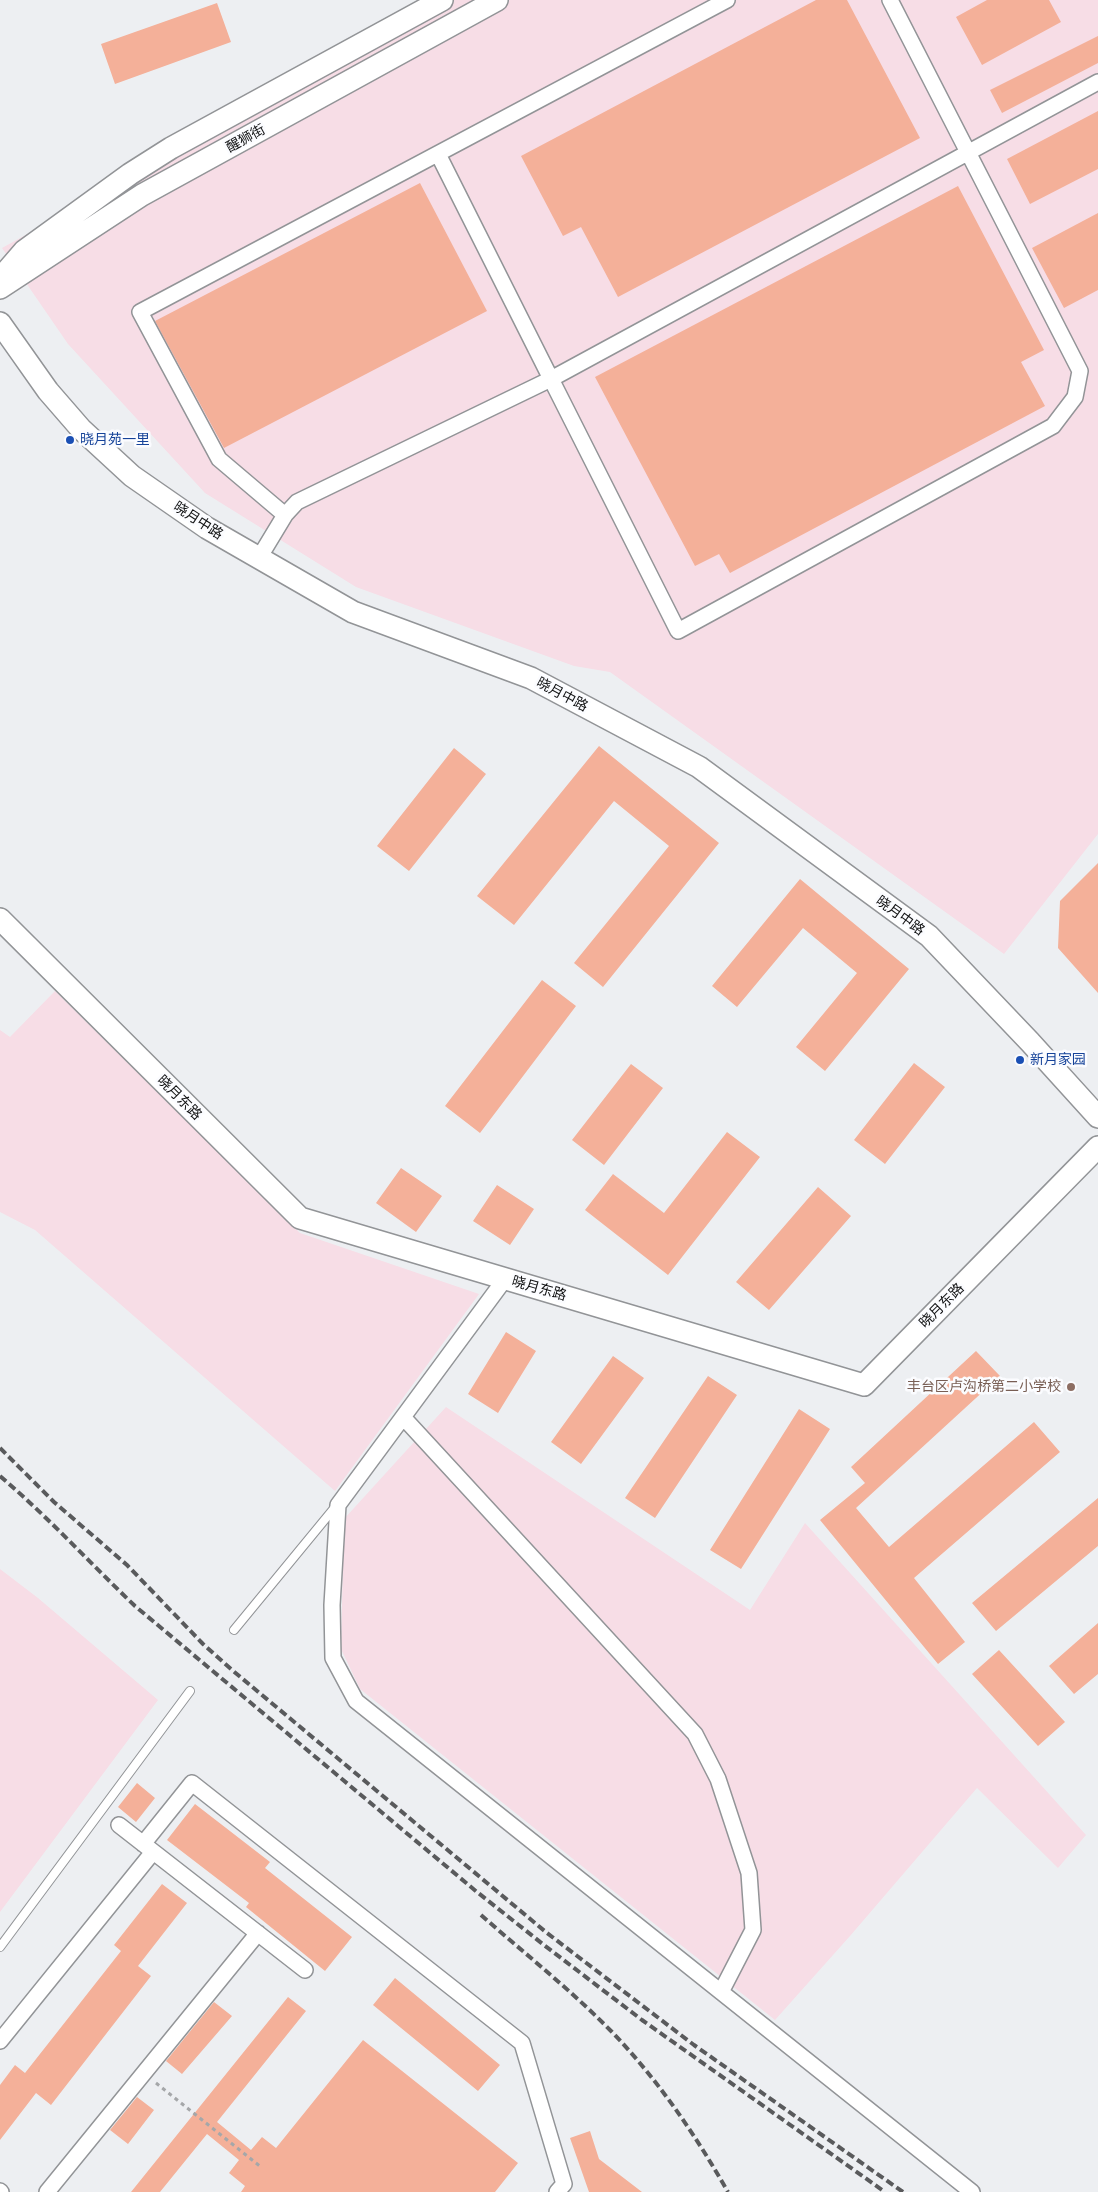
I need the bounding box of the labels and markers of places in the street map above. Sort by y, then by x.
place label: 晓月苑一里 [80,432,150,448]
marker: 晓月苑一里 [64,434,76,446]
place label: 新月家园 [1030,1052,1086,1068]
marker: 新月家园 [1014,1054,1026,1066]
place label: 丰台区卢沟桥第二小学校 [907,1379,1061,1395]
marker: 丰台区卢沟桥第二小学校 [1065,1381,1077,1393]

